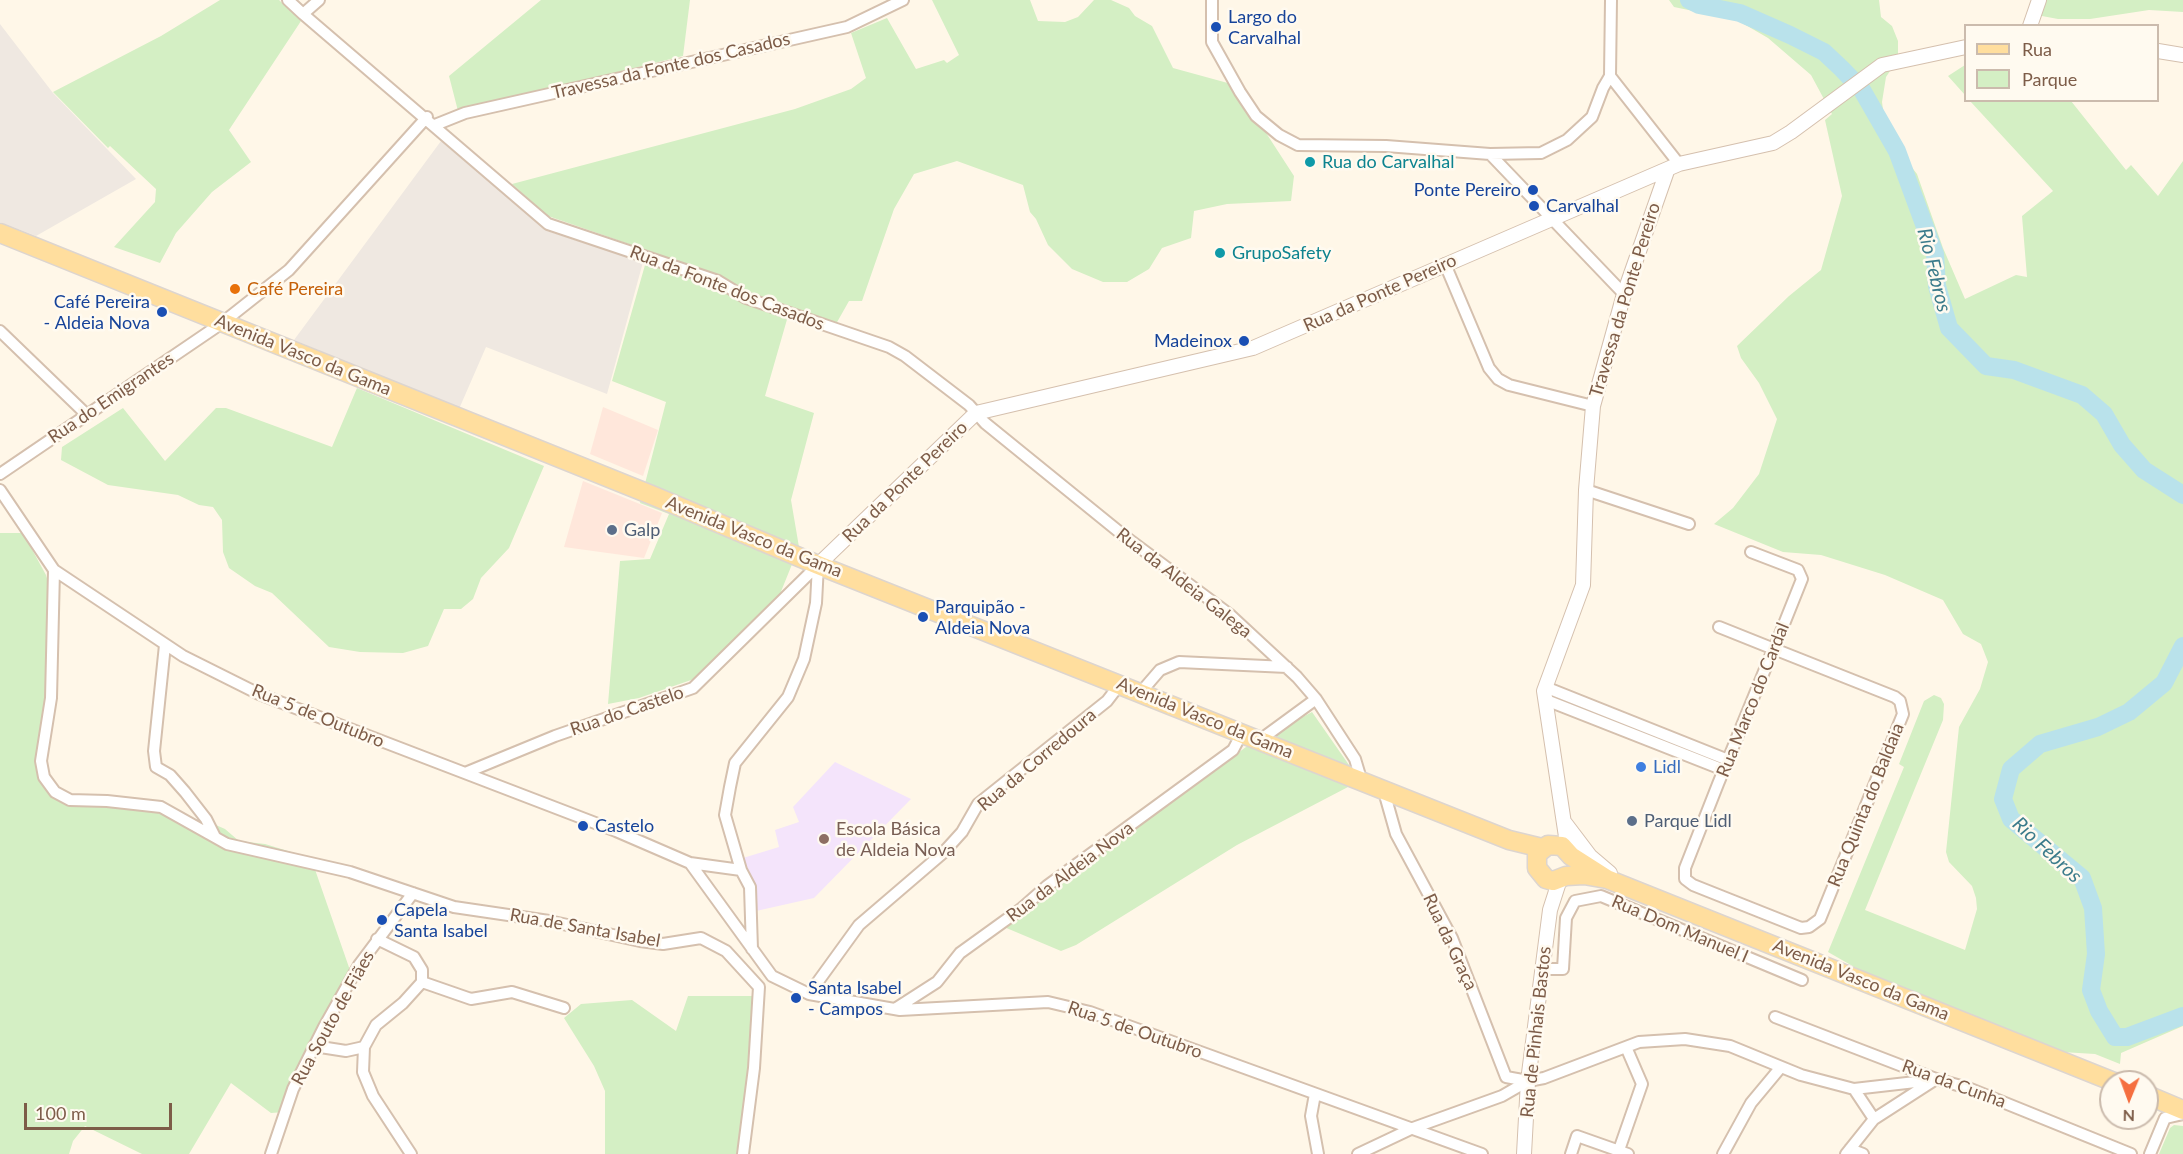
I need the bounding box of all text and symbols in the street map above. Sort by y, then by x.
place label: Largo do Carvalhal [1228,6,1301,48]
marker: Largo do Carvalhal [1209,20,1223,34]
legend [1964,24,2159,102]
street label: Travessa da Fonte dos Casados [550,28,792,104]
text: Rua [2022,38,2052,60]
text: Parque [2022,68,2077,90]
place label: Rua do Carvalhal [1322,151,1454,173]
marker: Rua do Carvalhal [1303,155,1317,169]
place label: Ponte Pereiro [1414,179,1521,201]
marker: Ponte Pereiro [1526,183,1540,197]
place label: Carvalhal [1546,195,1619,217]
marker: Carvalhal [1527,199,1541,213]
street label: Travessa da Ponte Pereiro [1585,200,1665,400]
water label: Rio Febros [1912,225,1956,315]
street label: Rua da Fonte dos Casados [627,241,827,335]
place label: GrupoSafety [1232,242,1331,264]
marker: GrupoSafety [1213,246,1227,260]
street label: Rua da Ponte Pereiro [1300,250,1460,336]
place label: Café Pereira [247,278,343,300]
marker: Café Pereira [228,282,242,296]
place label: Café Pereira - Aldeia Nova [43,291,150,334]
marker: Café Pereira - Aldeia Nova [155,305,169,319]
street label: Avenida Vasco da Gama [212,310,394,400]
place label: Madeinox [1154,330,1232,352]
marker: Madeinox [1237,334,1251,348]
street label: Rua do Emigrantes [44,348,178,448]
street label: Rua da Ponte Pereiro [838,417,972,547]
street label: Avenida Vasco da Gama [663,492,845,582]
place label: Galp [624,519,660,541]
marker: Galp [605,523,619,537]
street label: Rua da Aldeia Galega [1112,523,1256,643]
place label: Parquipão - Aldeia Nova [935,596,1030,638]
marker: Parquipão - Aldeia Nova [916,610,930,624]
street label: Rua Marco do Cardal [1712,620,1794,780]
street label: Avenida Vasco da Gama [1114,673,1296,763]
street label: Rua 5 de Outubro [249,680,387,752]
street label: Rua do Castelo [567,681,687,741]
street label: Rua da Corredoura [973,704,1101,816]
street label: Rua Quinta do Baldaia [1823,720,1909,890]
place label: Lidl [1653,756,1681,778]
marker: Lidl [1634,760,1648,774]
place label: Parque Lidl [1644,810,1732,832]
water label: Rio Febros [2007,812,2087,888]
marker: Parque Lidl [1625,814,1639,828]
place label: Castelo [595,815,654,837]
street label: Rua da Aldeia Nova [1002,817,1138,927]
place label: Escola Básica de Aldeia Nova [836,818,956,860]
marker: Castelo [576,819,590,833]
marker: Escola Básica de Aldeia Nova [817,832,831,846]
street label: Rua da Graça [1418,890,1482,994]
street label: Rua Dom Manuel I [1608,890,1752,968]
place label: Capela Santa Isabel [394,899,488,942]
street label: Rua de Santa Isabel [508,904,662,952]
marker: Capela Santa Isabel [375,913,389,927]
street label: Avenida Vasco da Gama [1770,935,1952,1025]
street label: Rua de Pinhais Bastos [1516,945,1556,1119]
street label: Rua Souto de Fiães [287,947,379,1089]
place label: Santa Isabel - Campos [808,977,902,1020]
marker: Santa Isabel - Campos [789,991,803,1005]
street label: Rua 5 de Outubro [1065,997,1205,1063]
street label: Rua da Cunha [1899,1055,2009,1113]
north arrow [2099,1070,2159,1130]
scale bar [27,1091,176,1129]
text: 100 m [35,1102,86,1124]
text: N [2122,1107,2135,1126]

